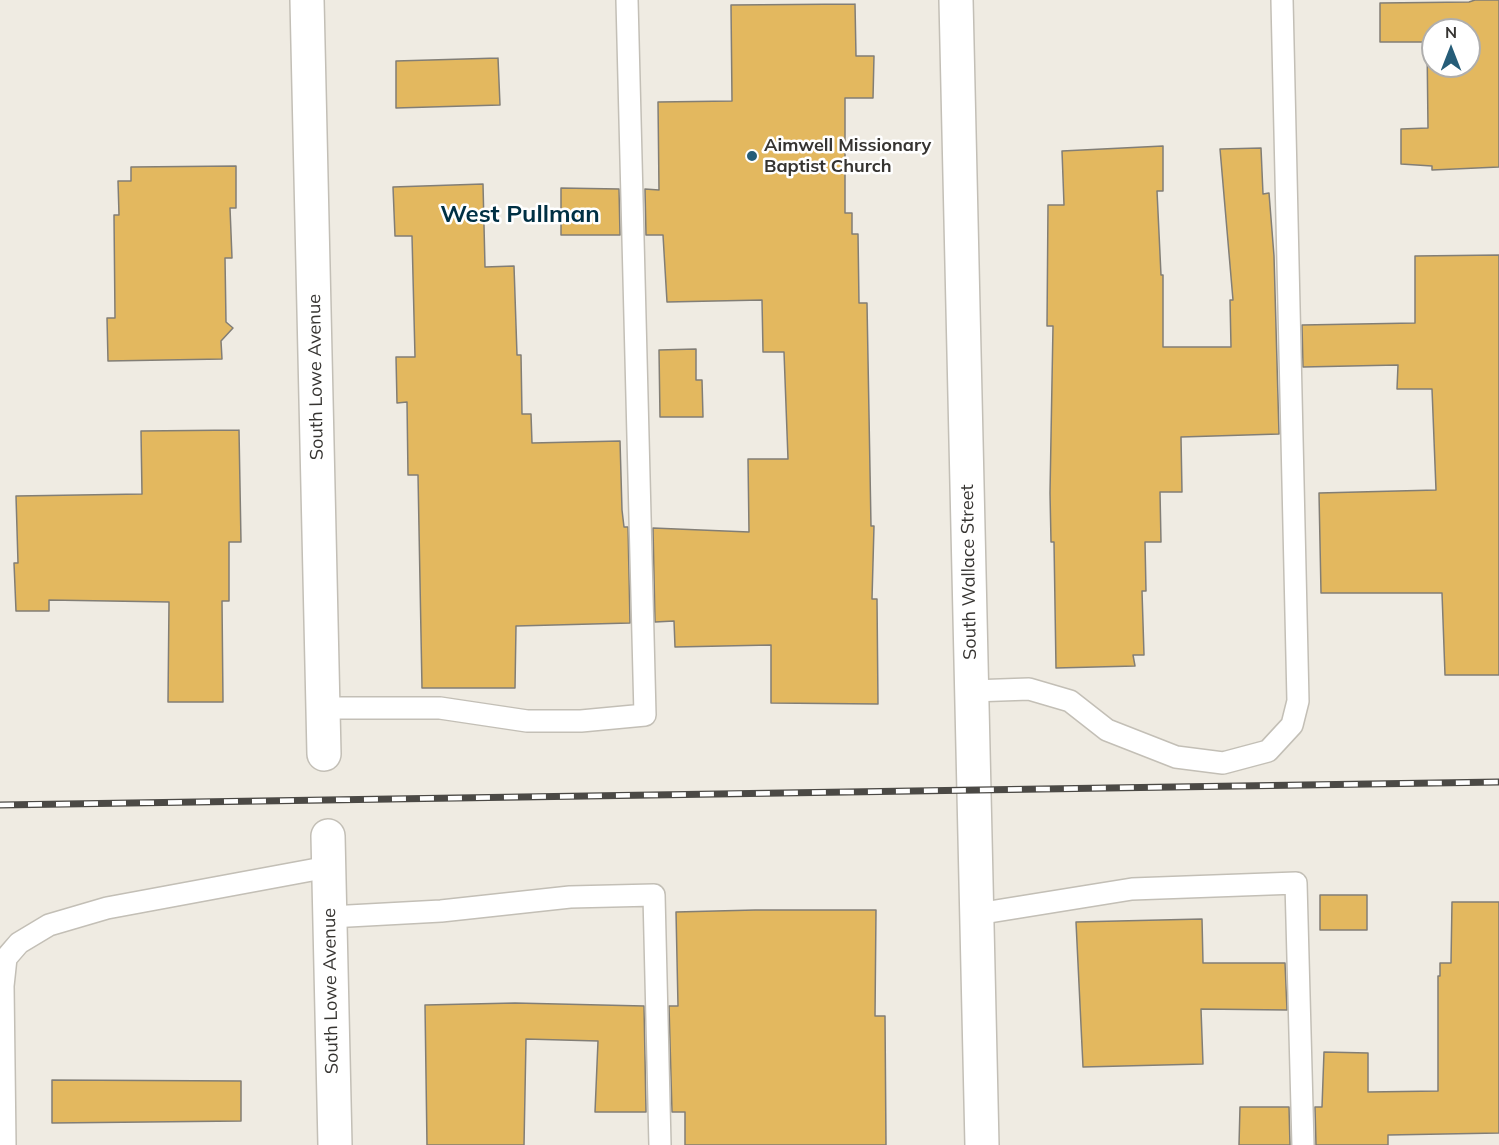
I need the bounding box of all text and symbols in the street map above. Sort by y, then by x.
north arrow [1421,18,1481,78]
text: N [1445,22,1457,42]
place label: Aimwell Missionary Baptist Church [764,135,931,178]
marker: Aimwell Missionary Baptist Church [745,149,759,163]
district label: West Pullman [440,201,600,229]
street label: South Lowe Avenue [304,294,328,460]
street label: South Wallace Street [957,484,981,660]
street label: South Lowe Avenue [319,908,343,1074]

